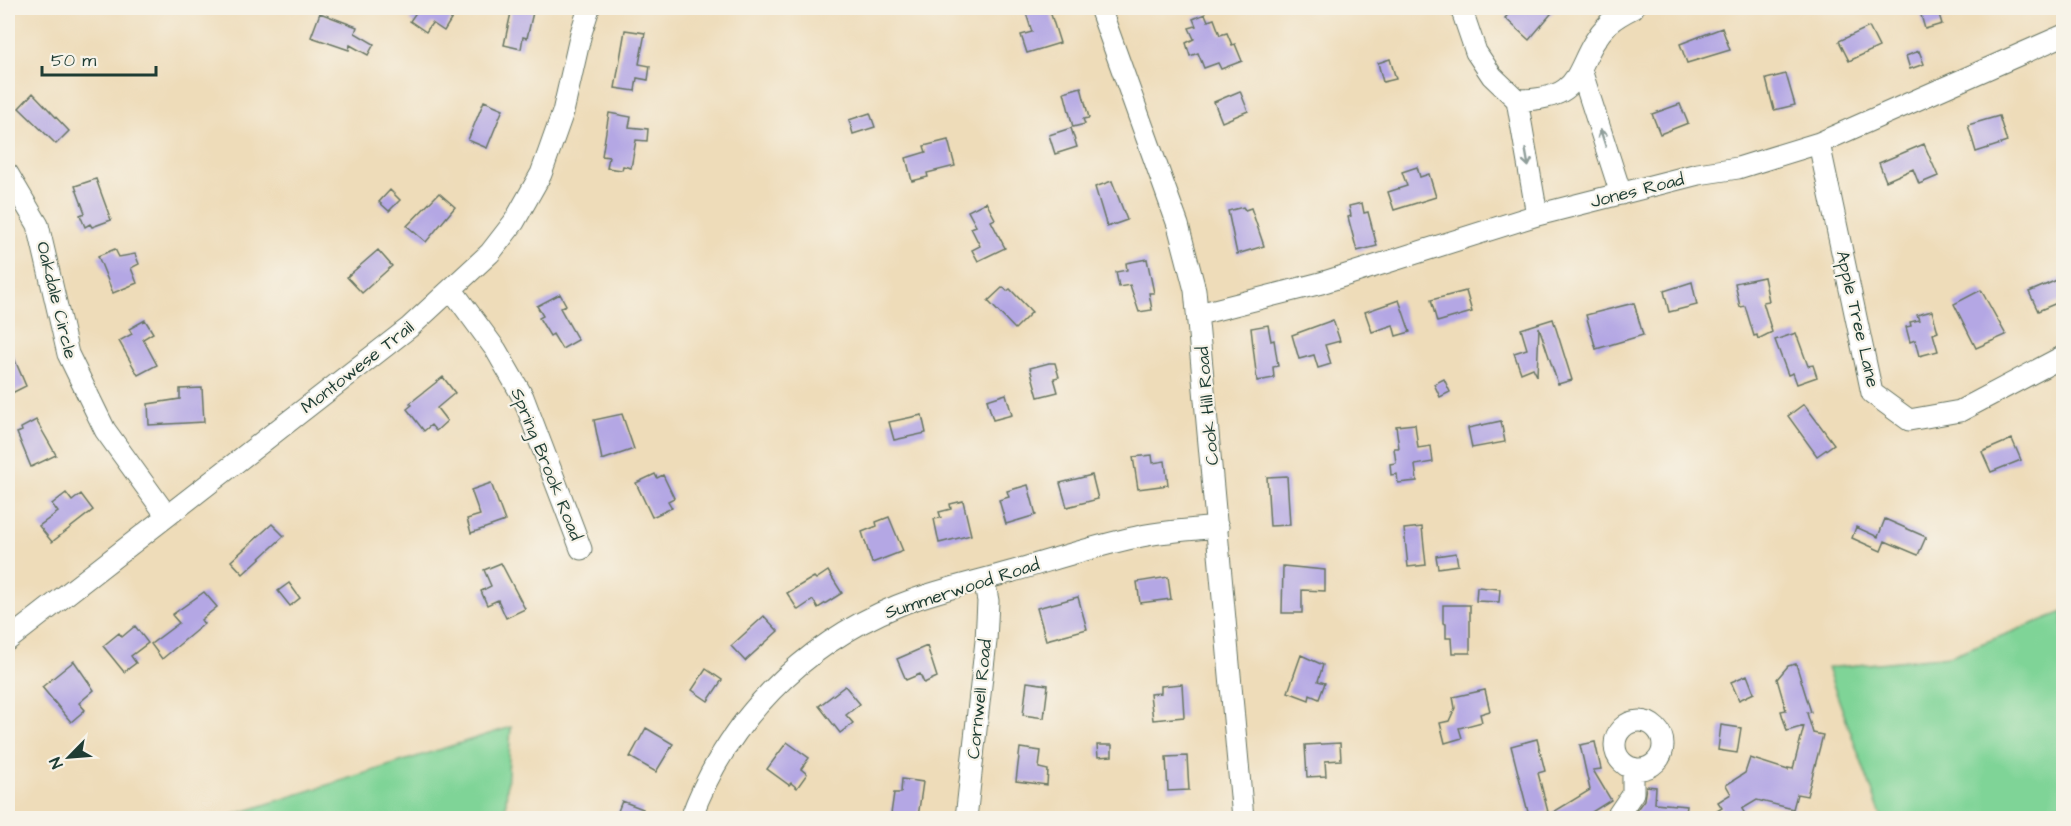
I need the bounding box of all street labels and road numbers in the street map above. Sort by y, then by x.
street label: Jones Road [1588,167,1687,214]
street label: Oakdale Circle [30,239,83,362]
street label: Apple Tree Lane [1830,248,1885,390]
street label: Montowese Trail [295,315,419,420]
street label: Cook Hill Road [1190,346,1225,466]
street label: Spring Brook Road [504,384,589,544]
street label: Summerwood Road [882,552,1043,625]
street label: Cornwell Road [961,638,998,760]

